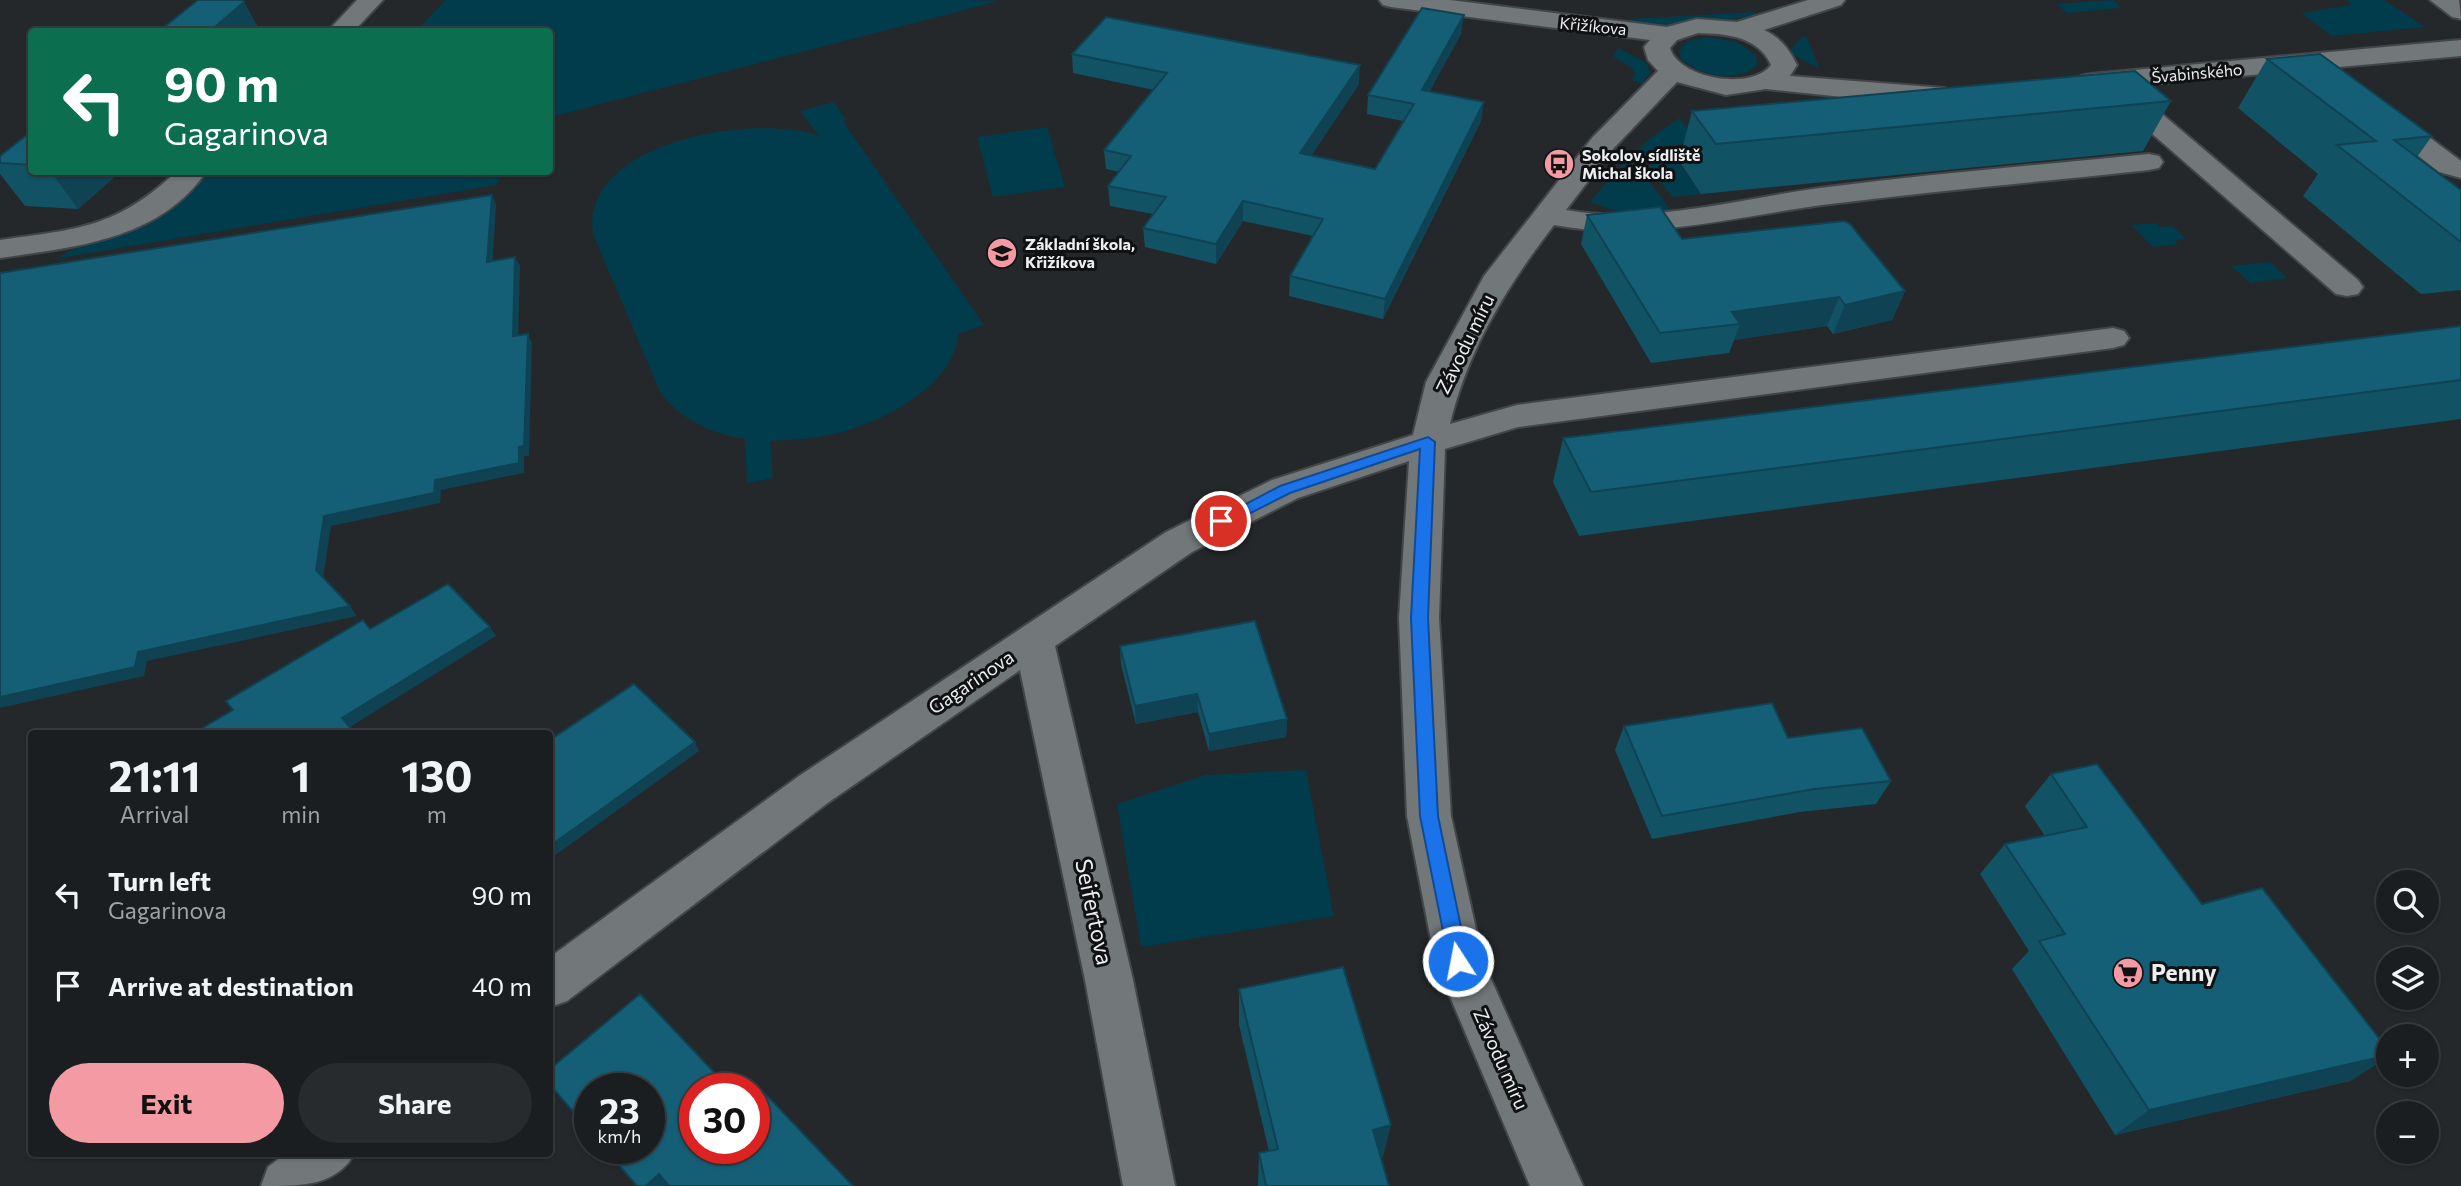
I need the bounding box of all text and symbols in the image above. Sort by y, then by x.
street label: Křižíkova [1559,13,1628,38]
text: 90 m [164,52,279,112]
icon: left [49,56,140,147]
street label: Švabinského [2151,59,2243,86]
text: Gagarinova [164,112,329,152]
place label: Sokolov, sídliště Michal škola [1582,145,1700,182]
bus stop icon: Sokolov, sídliště Michal škola [1542,147,1576,181]
place label: Základní škola, Křižíkova [1025,234,1135,271]
school or university icon: Základní škola, Křižíkova [985,236,1019,270]
street label: Závodu míru [1431,290,1499,397]
pin [1191,491,1251,551]
icon: arrive [1202,502,1240,540]
street label: Gagarinova [924,645,1018,718]
text: 21:11 [109,749,201,801]
text: 1 [291,749,310,801]
text: 130 [401,749,472,801]
text: Arrival [120,800,189,828]
text: min [281,800,320,828]
text: m [427,800,447,828]
street label: Seifertova [1070,856,1120,967]
text: Turn left [108,865,211,896]
map controls [2376,870,2439,1164]
button: search [2376,870,2439,933]
icon: left [49,876,87,914]
text: 90 m [472,879,532,910]
text: Gagarinova [108,896,226,924]
position arrow [1421,924,1495,998]
button: layers [2376,947,2439,1010]
supermarket icon: Penny [2111,956,2145,990]
place label: Penny [2151,958,2217,986]
icon: arrive [49,967,87,1005]
text: Arrive at destination [108,970,354,1001]
text: 40 m [472,970,532,1001]
street label: Závodu míru [1469,1005,1534,1113]
button: + [2376,1024,2439,1087]
button: Exit [49,1063,284,1143]
button: Share [298,1063,532,1143]
speed limit sign: 30 [679,1073,770,1164]
text: 23 [599,1088,640,1131]
button: − [2376,1101,2439,1164]
text: km/h [598,1125,641,1147]

